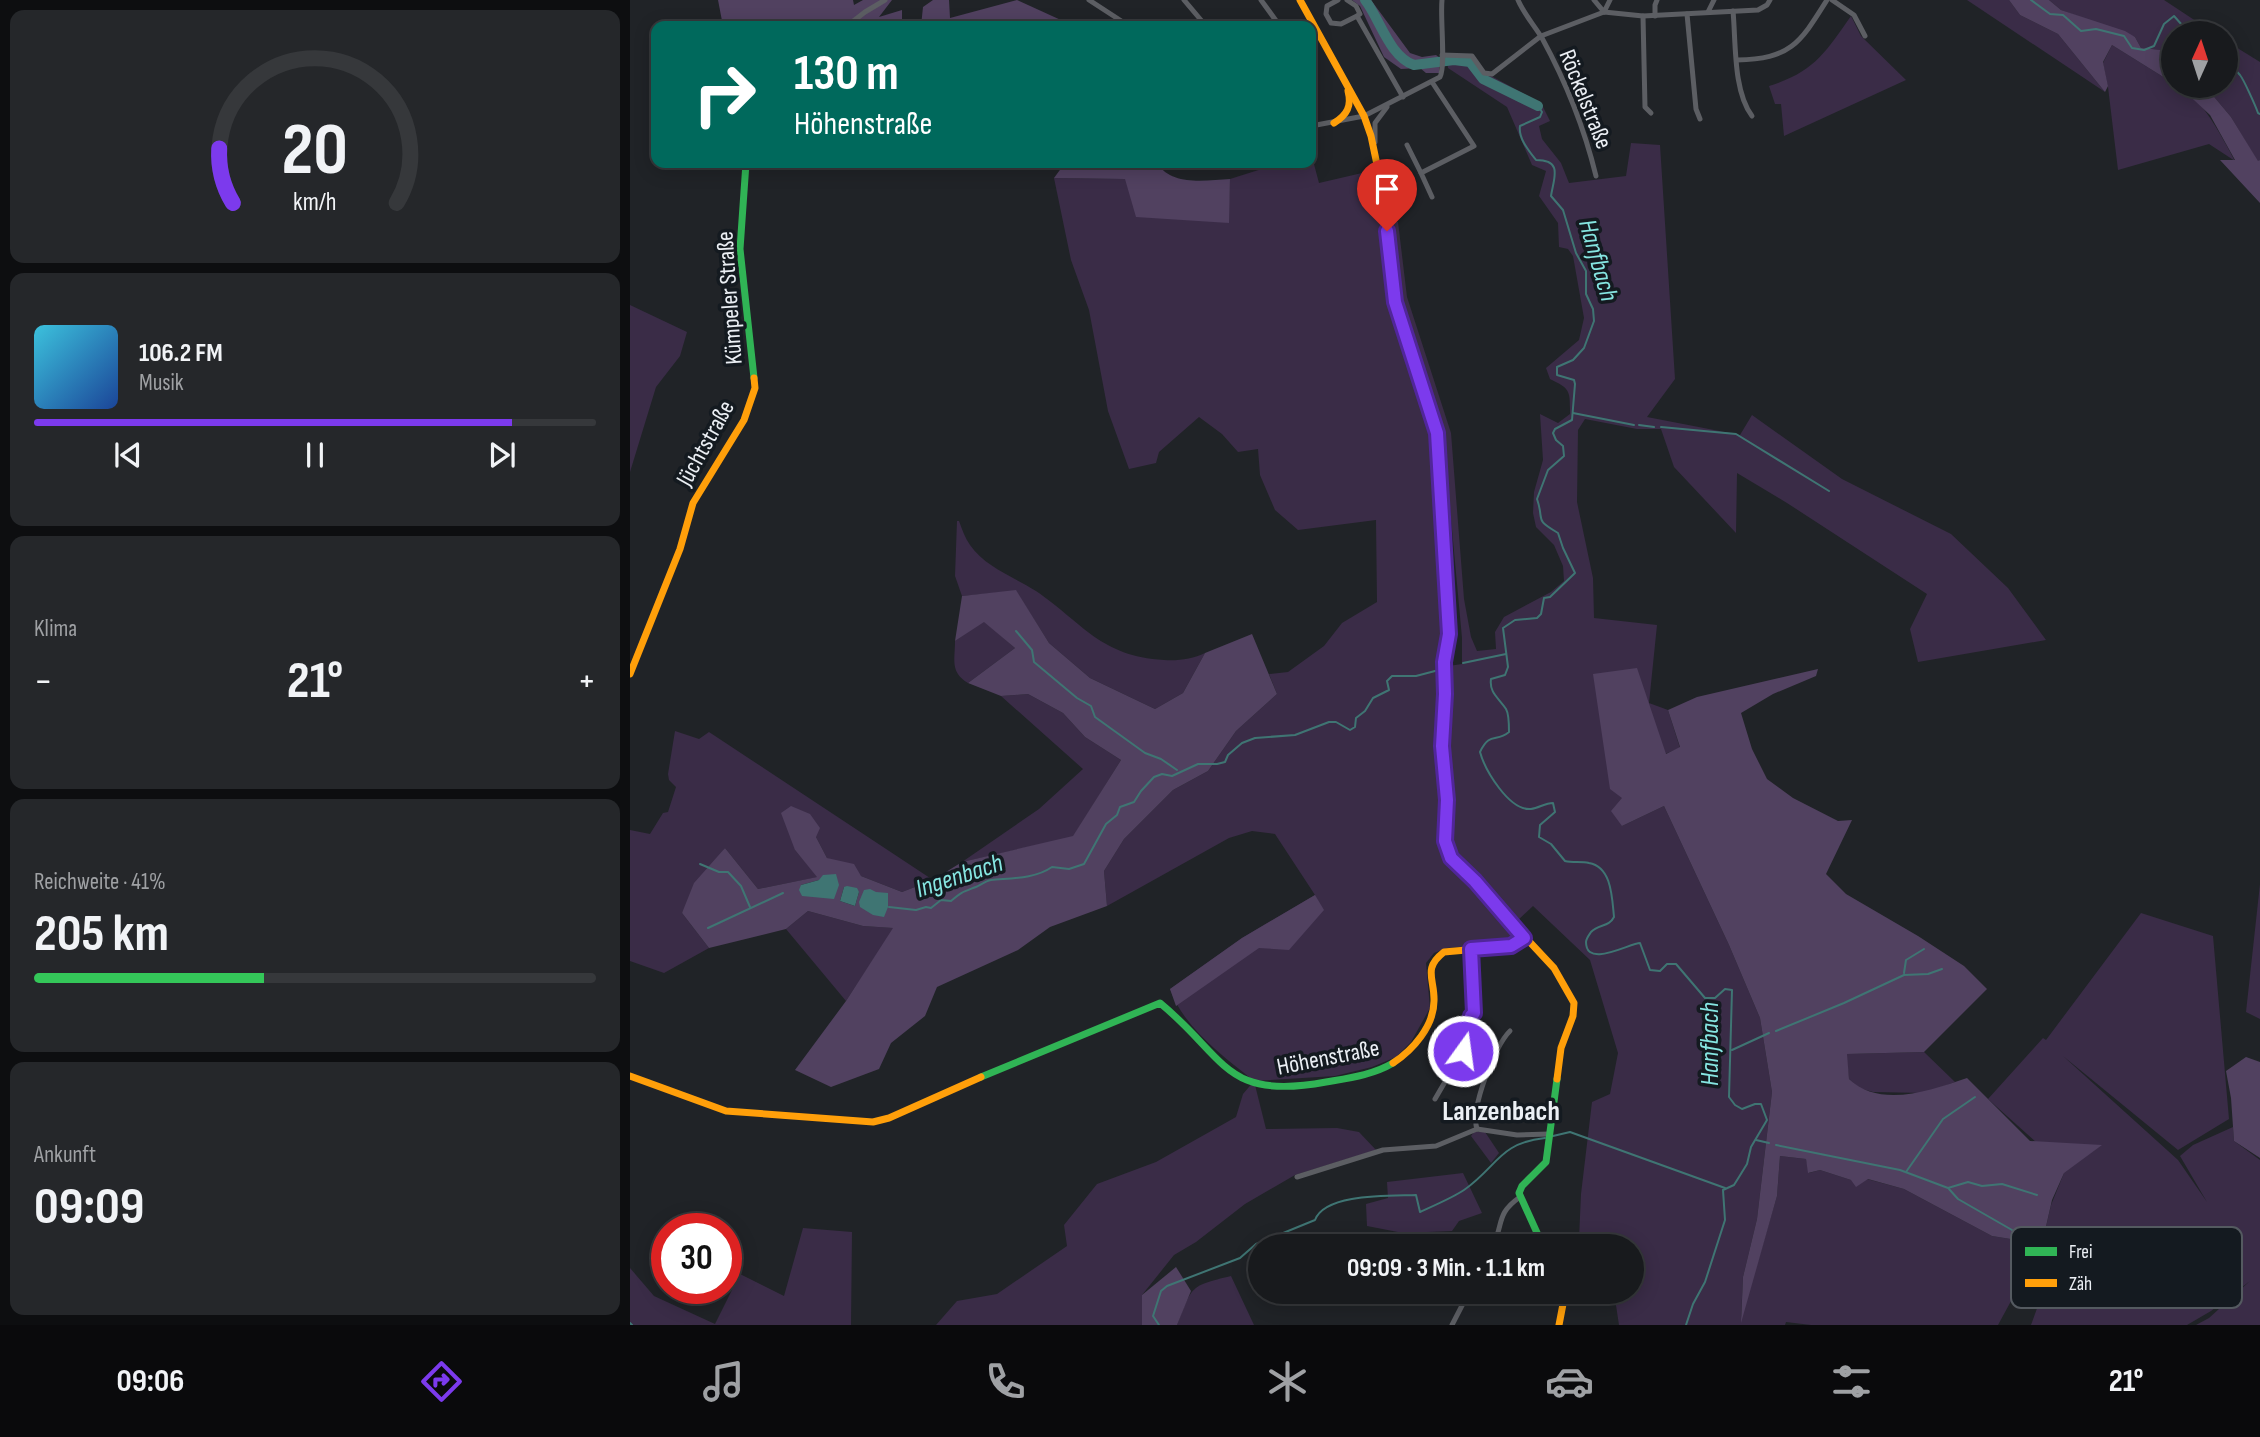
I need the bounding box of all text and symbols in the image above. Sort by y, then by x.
north arrow [2161,21,2238,98]
map controls [2161,21,2238,98]
text: 130 m [794,45,899,104]
street label: Röckelstraße [1552,45,1619,153]
icon: right [679,49,770,140]
text: Höhenstraße [794,105,932,144]
text: 20 [282,107,348,195]
pin [1357,159,1417,231]
icon: arrive [1368,170,1406,208]
text: km/h [293,186,337,217]
water label: Hanfbach [1571,216,1624,305]
street label: Kümpeler Straße [710,230,749,366]
text: 106.2 FM [139,338,223,369]
text: Musik [139,369,184,397]
street label: Jüchtstraße [670,395,741,492]
icon: previous [109,436,147,474]
icon: pause [296,436,334,474]
icon: next [483,436,521,474]
text: Klima [34,615,77,643]
text: 21° [287,650,343,713]
text: − [34,659,53,704]
text: + [577,659,596,704]
water label: Ingenbach [912,848,1007,905]
text: Reichweite · 41% [34,868,166,896]
text: 205 km [34,903,169,966]
water label: Hanfbach [1695,1002,1726,1086]
position arrow [1426,1014,1500,1088]
street label: Höhenstraße [1274,1033,1382,1082]
district label: Lanzenbach [1442,1095,1560,1128]
text: Ankunft [34,1141,96,1169]
text: 09:09 [34,1176,144,1239]
speed limit sign: 30 [651,1213,742,1304]
legend [2011,1227,2242,1308]
text: Frei [2069,1241,2093,1264]
text: 09:09 · 3 Min. · 1.1 km [1347,1253,1545,1284]
text: Zäh [2069,1273,2092,1296]
icon: directions [417,1357,466,1406]
icon: music [699,1357,748,1406]
icon: phone [981,1357,1030,1406]
icon: climate [1263,1357,1312,1406]
icon: car [1545,1357,1594,1406]
icon: filters [1827,1357,1876,1406]
text: 09:06 [116,1362,184,1401]
text: 21° [2109,1362,2143,1401]

